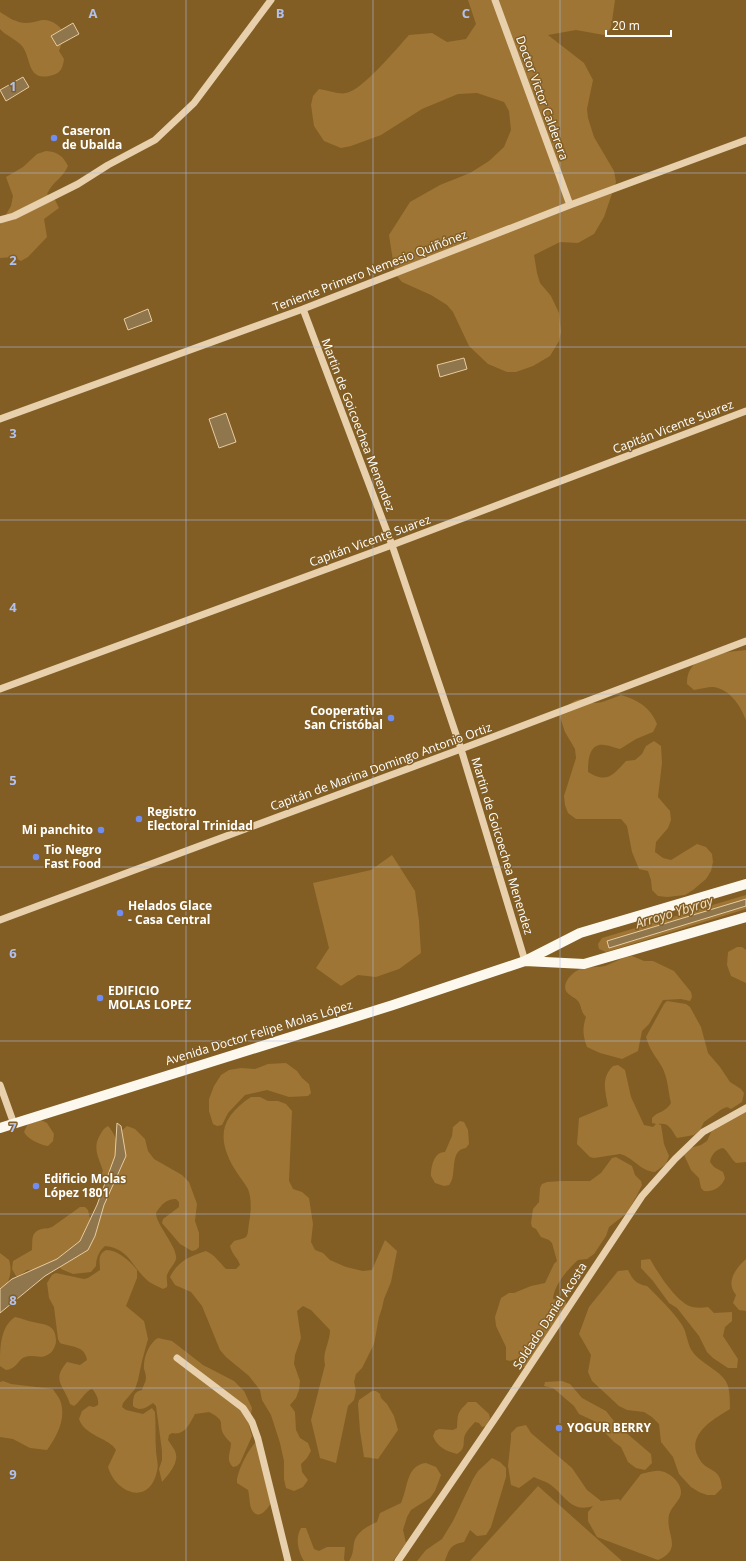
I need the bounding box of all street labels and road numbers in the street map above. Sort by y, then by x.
street label: Doctor Victor Calderera [512,33,573,162]
street label: Teniente Primero Nemesio Quiñónez [270,225,470,316]
street label: Martin de Goicoechea Menendez [317,336,400,514]
street label: Capitán Vicente Suarez [610,396,736,457]
street label: Capitán Vicente Suarez [307,511,433,570]
street label: Capitán de Marina Domingo Antonio Ortiz [268,718,494,815]
street label: Martin de Goicoechea Menendez [467,755,538,937]
street label: Avenida Doctor Felipe Molas López [163,996,355,1069]
street label: Soldado Daniel Acosta [509,1259,591,1373]

